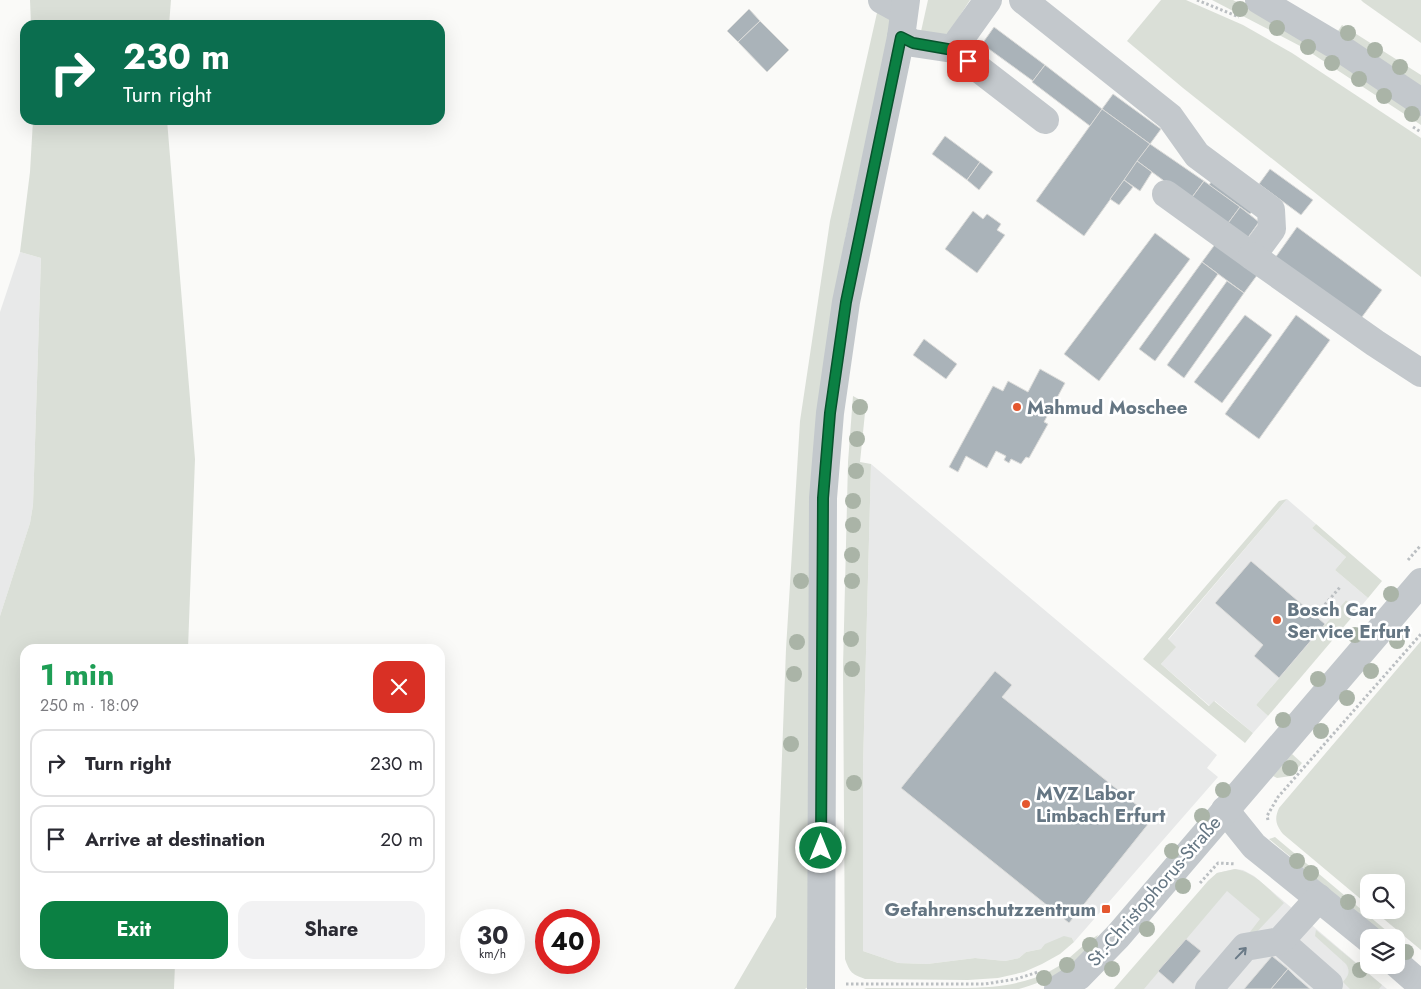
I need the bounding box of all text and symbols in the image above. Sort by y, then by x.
text: 230 m [123,32,230,82]
icon: right [40,40,105,105]
pin [947,40,989,82]
icon: arrive [954,47,982,75]
text: Turn right [123,78,211,110]
place label: Mahmud Moschee [1027,394,1188,421]
marker: Mahmud Moschee [1011,401,1023,413]
place label: Bosch Car Service Erfurt [1287,596,1410,645]
marker: Bosch Car Service Erfurt [1271,614,1283,626]
text: 1 min [40,653,114,696]
button: close [373,661,425,713]
text: 250 m · 18:09 [40,694,139,717]
icon: right [42,749,70,777]
text: Turn right [85,750,171,777]
text: 230 m [370,750,423,777]
place label: MVZ Labor Limbach Erfurt [1036,780,1165,829]
marker: MVZ Labor Limbach Erfurt [1020,798,1032,810]
street label: St.-Christophorus-Straße [1081,809,1227,972]
position arrow [794,821,846,873]
icon: arrive [42,825,70,853]
text: Arrive at destination [85,826,265,853]
text: 20 m [380,826,423,853]
map controls [1360,874,1405,974]
button: search [1360,874,1405,919]
place label: Gefahrenschutzzentrum [885,896,1096,923]
button: Exit [40,901,228,959]
button: Share [238,901,425,959]
marker: Gefahrenschutzzentrum [1100,903,1112,915]
speed limit sign: 40 [535,909,600,974]
text: 30 [476,917,509,953]
button: layers [1360,929,1405,974]
text: km/h [479,945,506,963]
one-way arrow [1235,947,1247,959]

